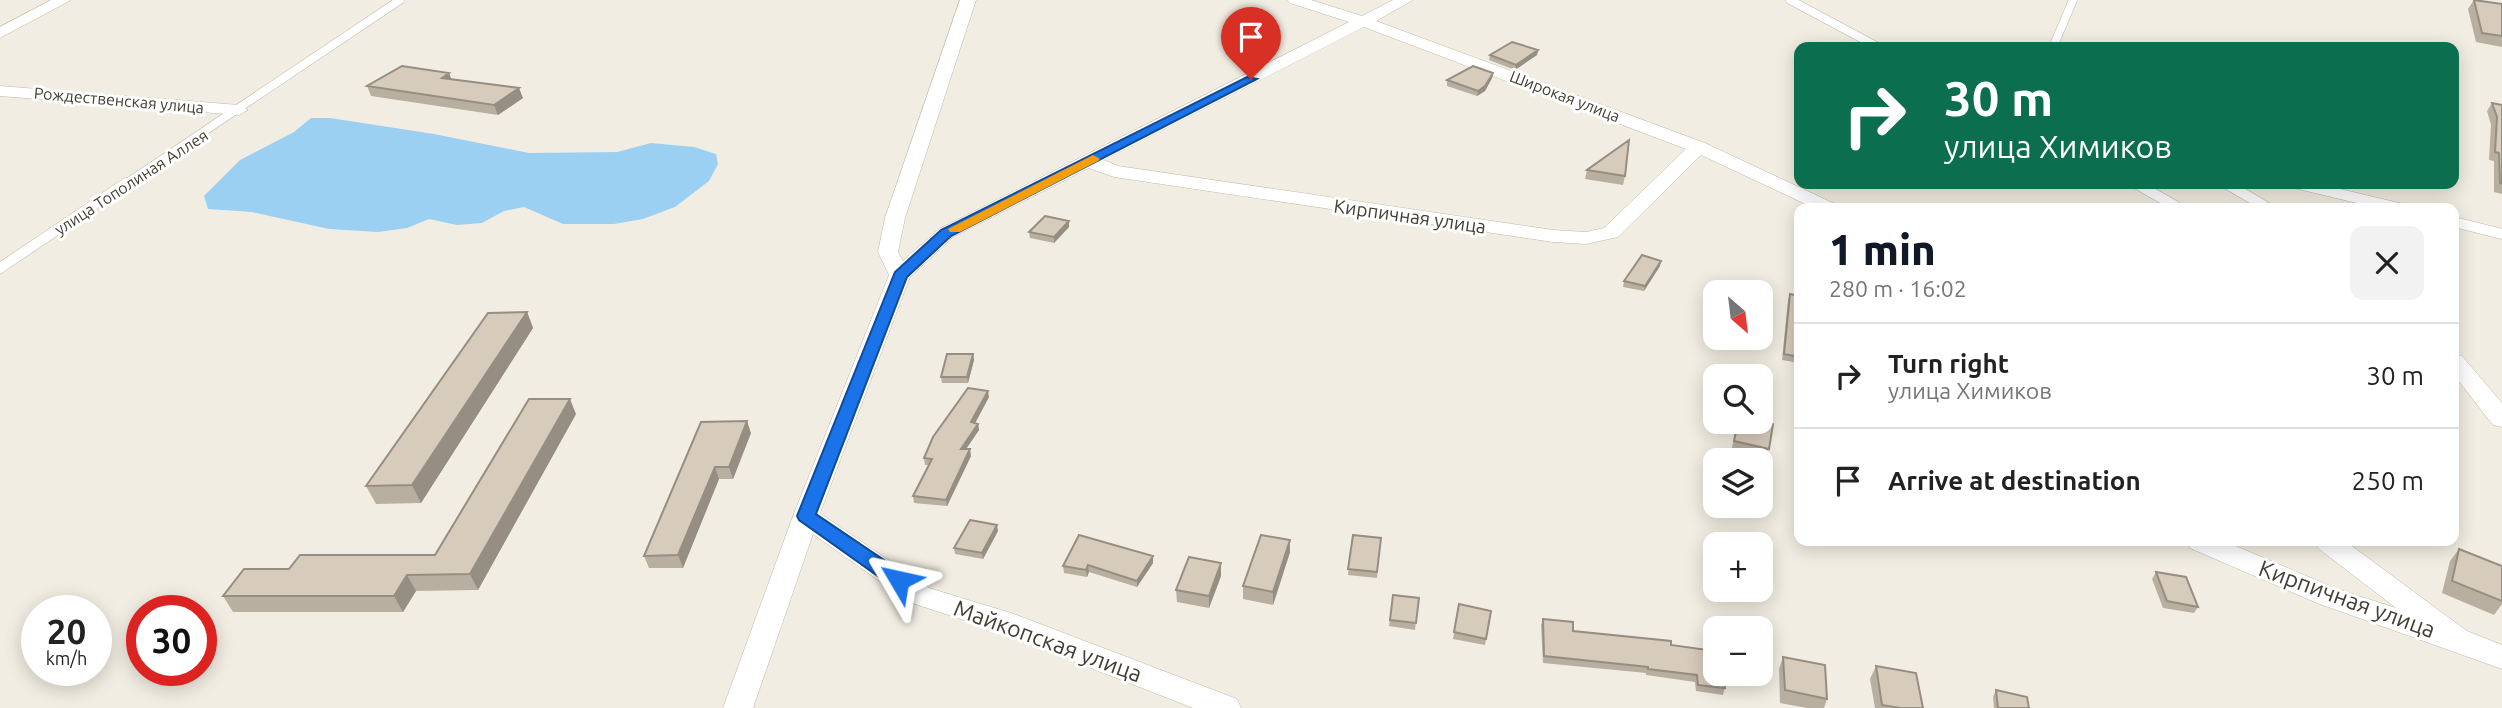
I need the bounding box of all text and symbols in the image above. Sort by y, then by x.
pin [1221,7,1281,79]
icon: arrive [1232,18,1270,56]
street label: Широкая улица [1508,67,1622,125]
icon: right [1829,70,1920,161]
text: 30 m [1944,70,2053,125]
street label: Рождественская улица [33,84,205,116]
street label: улица Тополиная Аллея [51,126,211,238]
text: улица Химиков [1944,128,2172,164]
street label: Кирпичная улица [1332,194,1488,238]
text: 1 min [1829,226,1936,273]
button: close [2350,226,2424,300]
text: 280 m · 16:02 [1829,276,1967,301]
north arrow [1703,280,1773,350]
map controls [1703,280,1773,686]
text: Turn right [1888,349,2009,378]
icon: right [1829,357,1867,395]
text: 30 m [2366,361,2424,390]
button: search [1703,364,1773,434]
text: улица Химиков [1888,378,2052,403]
button: layers [1703,448,1773,518]
icon: arrive [1829,462,1867,500]
text: Arrive at destination [1888,466,2141,495]
text: 250 m [2352,466,2424,495]
button: + [1703,532,1773,602]
position arrow [862,543,936,617]
street label: Кирпичная улица [2256,555,2439,642]
speed limit sign: 30 [126,595,217,686]
street label: Майкопская улица [951,595,1146,686]
text: 20 [47,611,86,651]
button: − [1703,616,1773,686]
text: km/h [46,648,87,668]

